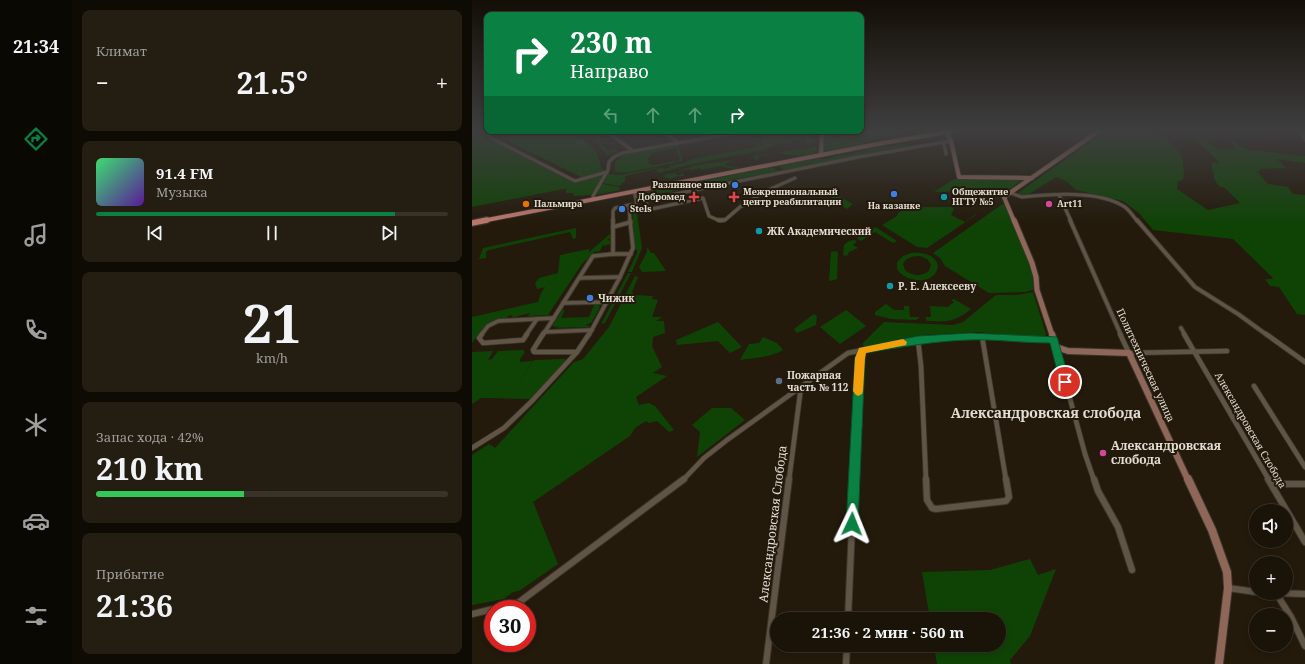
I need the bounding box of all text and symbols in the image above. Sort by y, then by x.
text: 230 m [570,23,652,61]
icon: right [504,28,556,80]
text: 21:34 [13,34,59,58]
text: Климат [96,42,147,60]
text: Направо [570,59,649,83]
text: 21.5° [236,62,308,103]
text: − [96,67,109,97]
text: + [436,67,448,97]
icon: left [600,104,622,126]
icon: ahead [642,104,664,126]
icon: ahead [684,104,706,126]
icon: right [726,104,748,126]
icon: directions [22,125,50,153]
text: 91.4 FM [156,163,213,183]
place label: Разливное пиво [652,178,728,191]
marker: Разливное пиво [730,180,740,190]
text: Музыка [156,183,208,201]
place label: Межрешиональный центр реабилитации [743,185,841,208]
place label: Общежитие НГТУ №5 [952,185,1008,208]
marker: На казанке [889,189,899,199]
place label: Добромед [638,190,685,203]
marker: Добромед [688,191,700,203]
marker: Межрешиональный центр реабилитации [728,191,740,203]
marker: Общежитие НГТУ №5 [939,192,949,202]
place label: Пальмира [534,197,583,210]
place label: Art11 [1057,197,1082,210]
marker: Пальмира [521,199,531,209]
place label: На казанке [868,199,920,212]
marker: Art11 [1044,199,1054,209]
place label: Stels [630,202,652,215]
marker: Stels [617,204,627,214]
icon: music [22,221,50,249]
icon: previous [144,222,166,244]
icon: pause [261,222,283,244]
icon: next [378,222,400,244]
place label: ЖК Академический [767,224,872,238]
marker: ЖК Академический [754,226,764,236]
place label: Р. Е. Алексееву [898,279,977,293]
marker: Р. Е. Алексееву [885,281,895,291]
text: 21 [243,287,301,358]
place label: Чижик [598,291,635,305]
marker: Чижик [585,293,595,303]
street label: Политехническая улица [1113,306,1179,424]
icon: phone [22,316,50,344]
text: km/h [256,349,288,367]
pin [1048,365,1082,399]
place label: Пожарная часть № 112 [787,368,849,394]
street label: Александровская Слобода [1212,369,1290,491]
icon: arrive [1054,371,1076,393]
marker: Пожарная часть № 112 [774,376,784,386]
district label: Александровская слобода [951,403,1141,422]
icon: climate [22,411,50,439]
text: Запас хода · 42% [96,428,204,446]
place label: Александровская слобода [1111,437,1222,468]
street label: Александровская Слобода [754,444,791,604]
text: 210 km [96,448,203,489]
marker: Александровская слобода [1098,448,1108,458]
position arrow [831,503,873,545]
map controls [1249,504,1293,652]
button: sound [1249,504,1293,548]
icon: car [22,507,50,535]
button: + [1249,556,1293,600]
text: Прибытие [96,565,164,583]
text: 21:36 [96,585,173,626]
speed limit sign: 30 [484,600,536,652]
icon: filters [22,602,50,630]
button: − [1249,608,1293,652]
text: 21:36 · 2 мин · 560 m [812,622,964,642]

